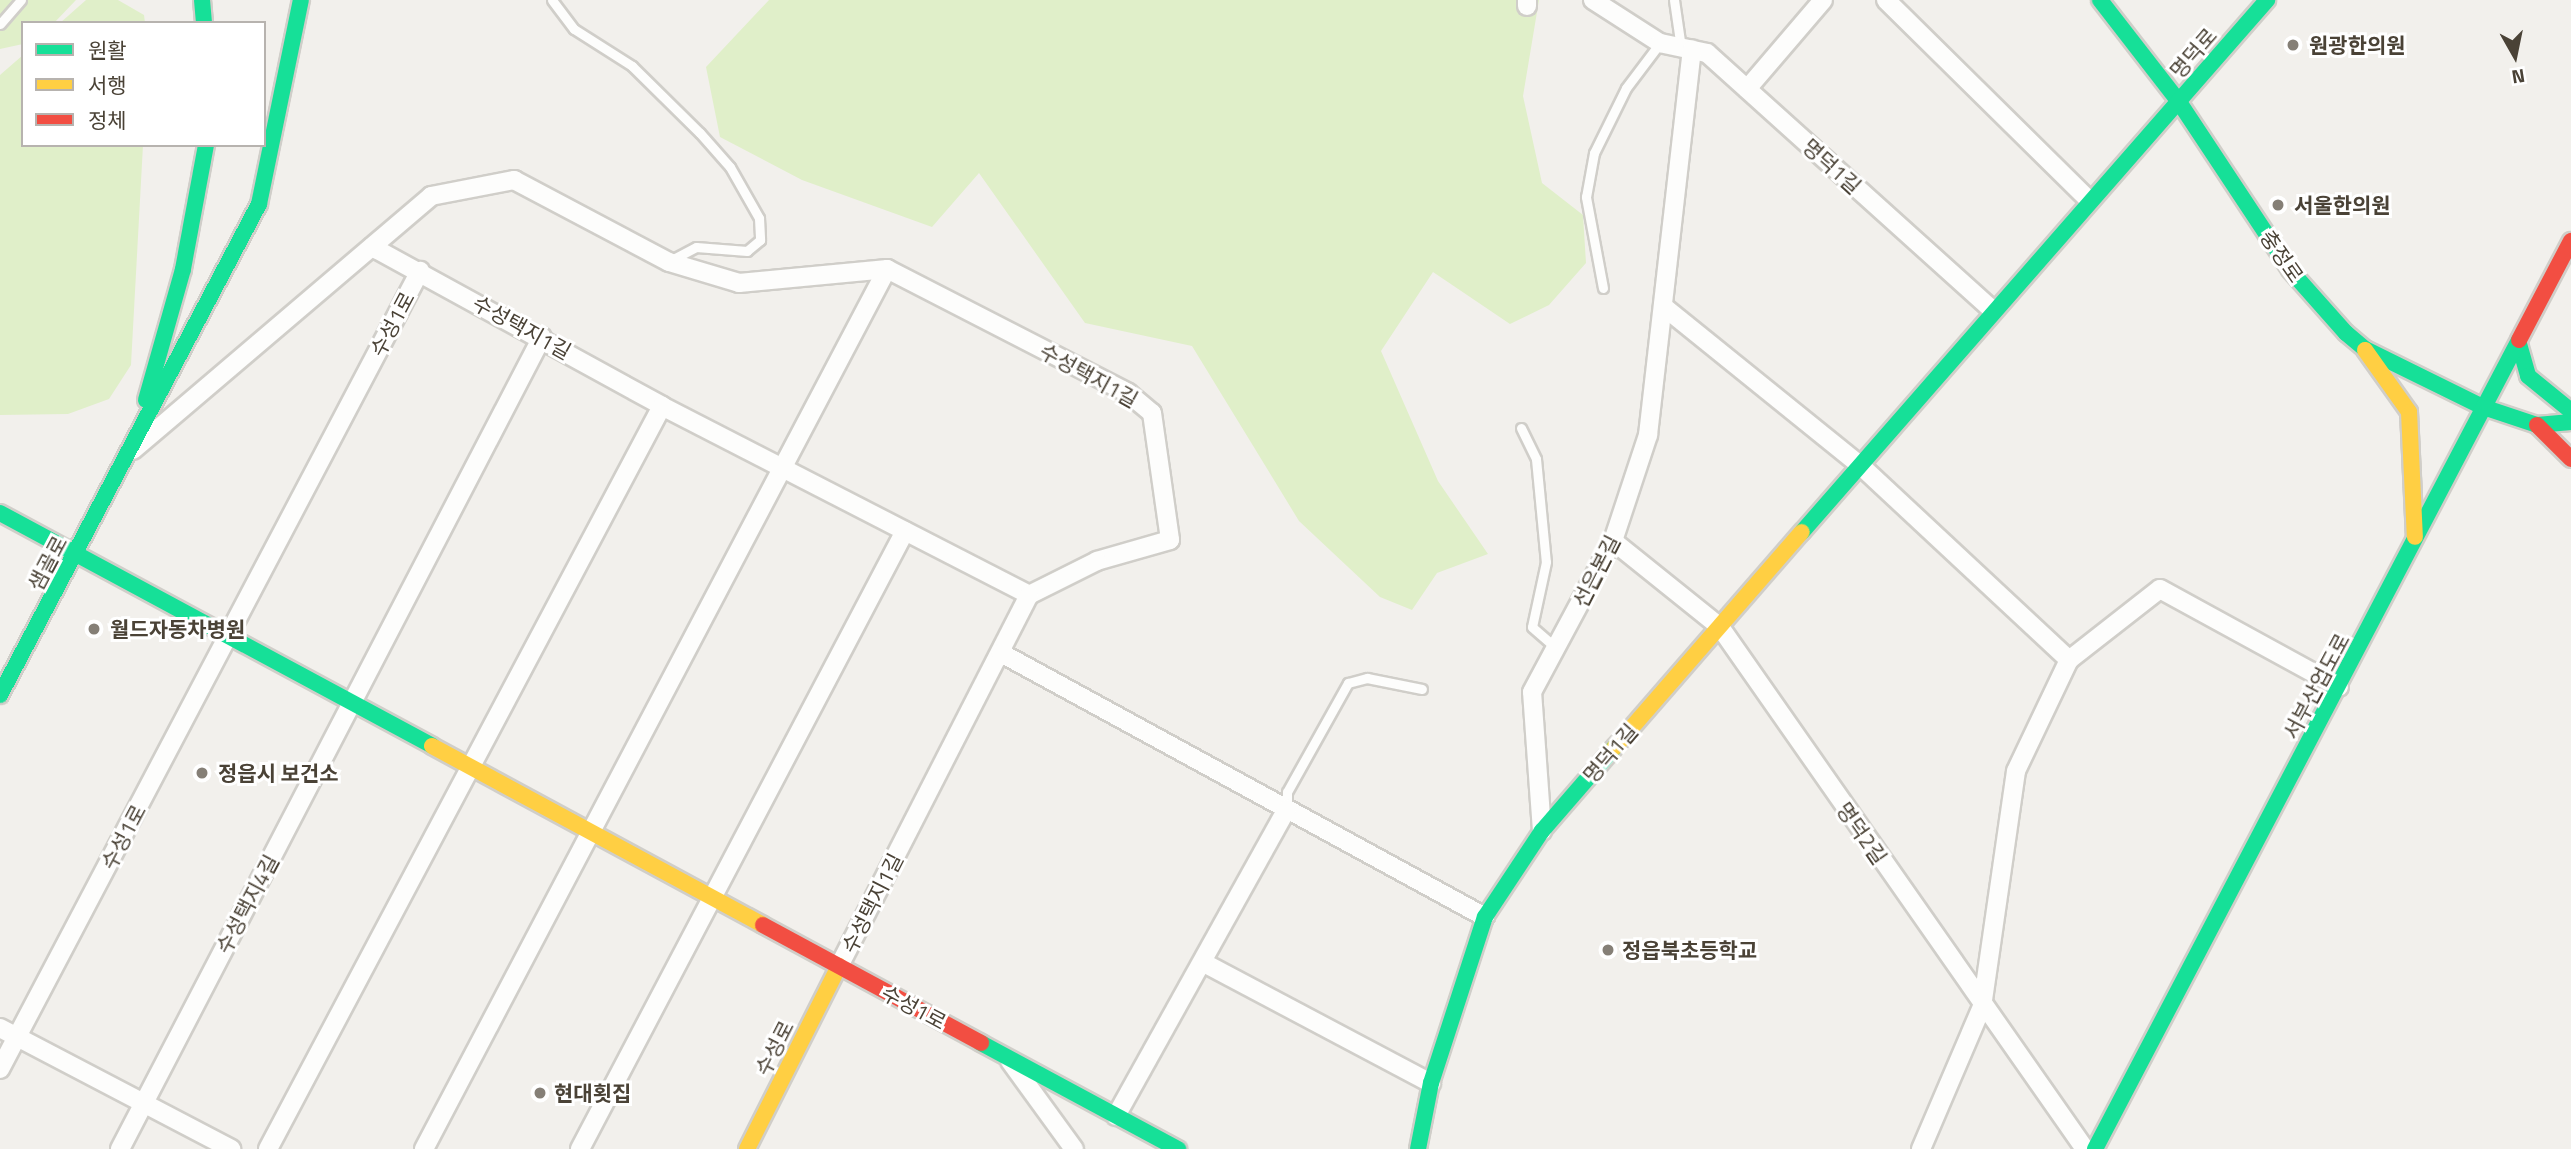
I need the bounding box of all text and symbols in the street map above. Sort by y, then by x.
legend [21,21,266,147]
north arrow [2480,21,2550,91]
street label: 명덕로 [2164,23,2222,83]
place label: 원광한의원 [2309,32,2406,58]
text: 원활 [88,34,127,66]
marker: 원광한의원 [2283,35,2303,55]
text: N [2510,62,2527,93]
text: 서행 [88,69,127,101]
text: 정체 [88,104,127,136]
street label: 명덕1길 [1798,133,1866,199]
place label: 서울한의원 [2294,192,2391,218]
marker: 서울한의원 [2268,195,2288,215]
street label: 충정로 [2255,225,2309,287]
street label: 수성1로 [365,287,419,361]
street label: 수성택지1길 [469,290,575,364]
street label: 수성택지1길 [1036,338,1142,412]
street label: 샘골로 [22,531,72,595]
street label: 선은본길 [1567,531,1625,611]
place label: 월드자동차병원 [110,616,245,642]
marker: 월드자동차병원 [84,619,104,639]
street label: 서부산업도로 [2278,629,2354,743]
street label: 명덕1길 [1578,718,1642,788]
place label: 정읍시 보건소 [218,760,339,786]
marker: 정읍시 보건소 [192,763,212,783]
street label: 명덕2길 [1832,797,1892,869]
street label: 수성1로 [96,800,150,874]
street label: 수성택지1길 [836,849,908,957]
street label: 수성택지4길 [210,850,284,958]
place label: 정읍북초등학교 [1622,937,1757,963]
marker: 정읍북초등학교 [1600,942,1616,958]
street label: 수성1로 [877,980,951,1034]
street label: 수성로 [750,1016,798,1080]
place label: 현대횟집 [554,1080,631,1106]
marker: 현대횟집 [532,1085,548,1101]

